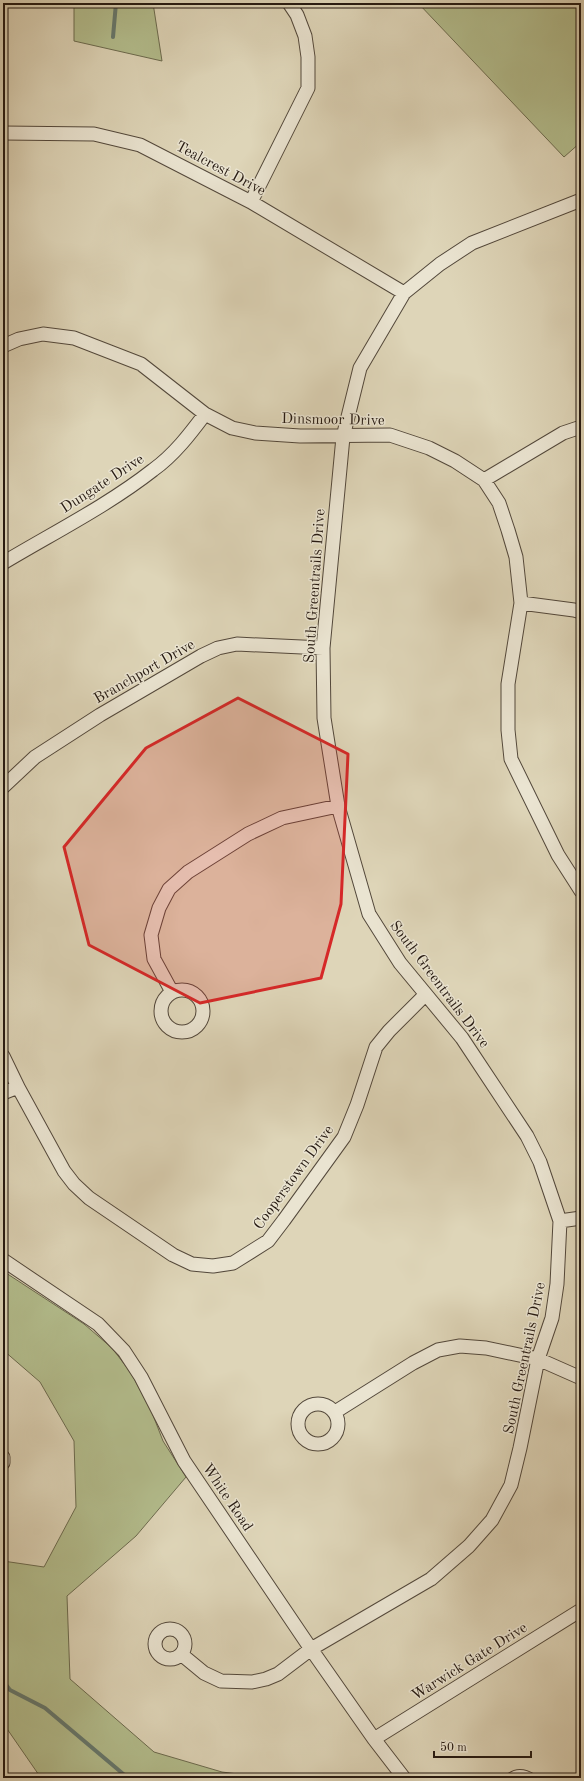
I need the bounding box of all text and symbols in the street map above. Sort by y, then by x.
street label: Tealcrest Drive [173,139,268,199]
street label: Dinsmoor Drive [281,412,385,429]
street label: Dungate Drive [59,452,147,517]
street label: South Greentrails Drive [303,508,328,664]
street label: Branchport Drive [92,637,198,707]
street label: South Greentrails Drive [386,919,491,1051]
street label: Cooperstown Drive [252,1123,337,1233]
street label: South Greentrails Drive [502,1281,549,1436]
street label: White Road [199,1461,255,1535]
street label: Warwick Gate Drive [409,1621,530,1704]
scale bar [434,1733,531,1759]
text: 50 m [440,1741,467,1754]

